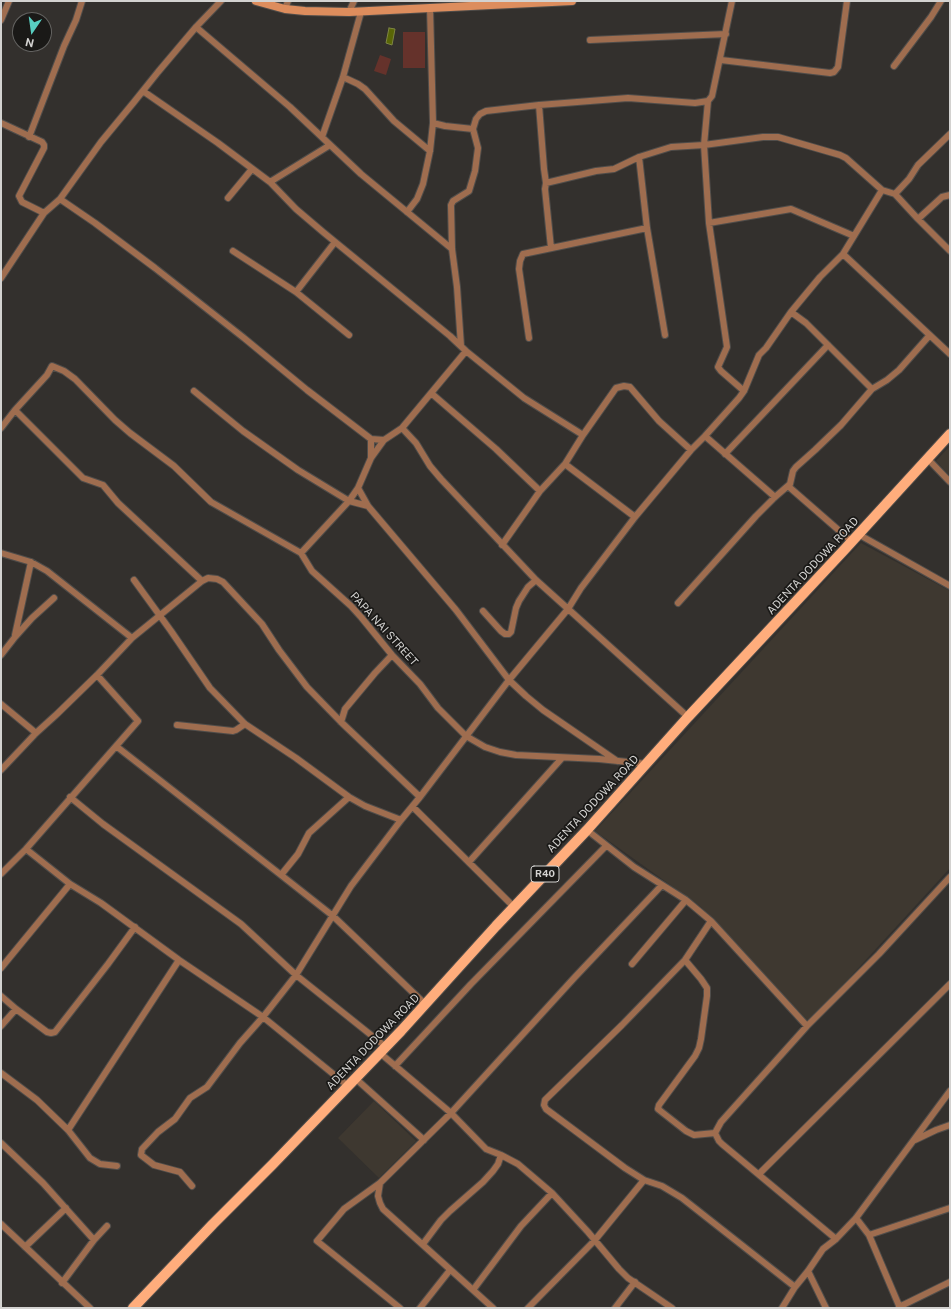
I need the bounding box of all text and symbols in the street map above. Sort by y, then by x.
north arrow [12,12,52,52]
text: N [24,36,35,50]
street label: ADENTA DODOWA ROAD [764,515,862,617]
street label: PAPA NAI STREET [347,589,421,669]
street label: ADENTA DODOWA ROAD [544,753,642,855]
road number: R40 [531,866,559,882]
street label: ADENTA DODOWA ROAD [324,991,422,1093]

